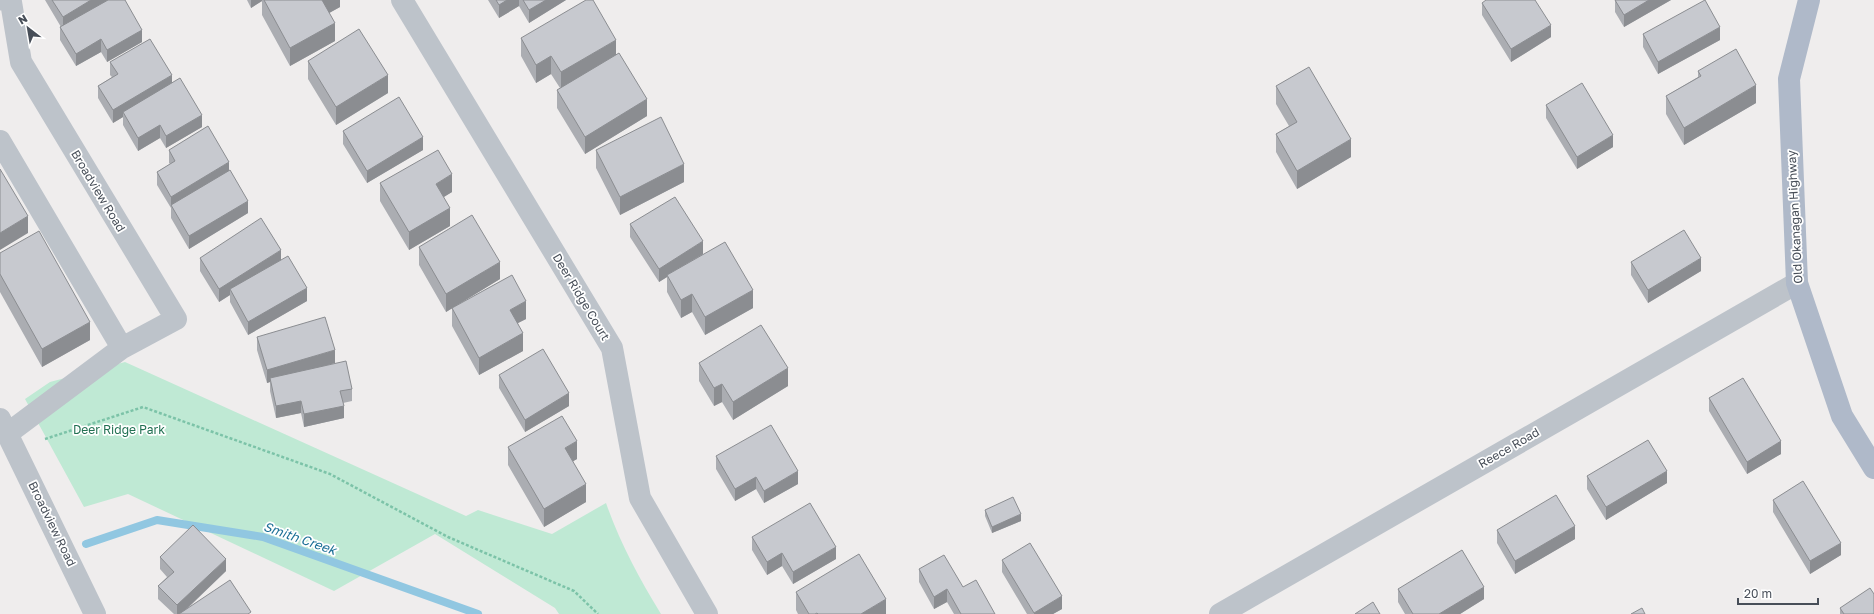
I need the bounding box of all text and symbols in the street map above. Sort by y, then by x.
north arrow [8,8,48,48]
text: N [16,11,30,27]
street label: Broadview Road [68,147,129,234]
street label: Old Okanagan Highway [1783,150,1805,284]
street label: Deer Ridge Court [550,251,613,343]
park label: Deer Ridge Park [73,422,165,437]
street label: Reece Road [1476,424,1542,471]
street label: Broadview Road [25,479,80,569]
water label: Smith Creek [261,518,340,558]
scale bar [1738,580,1818,606]
text: 20 m [1744,586,1772,601]

